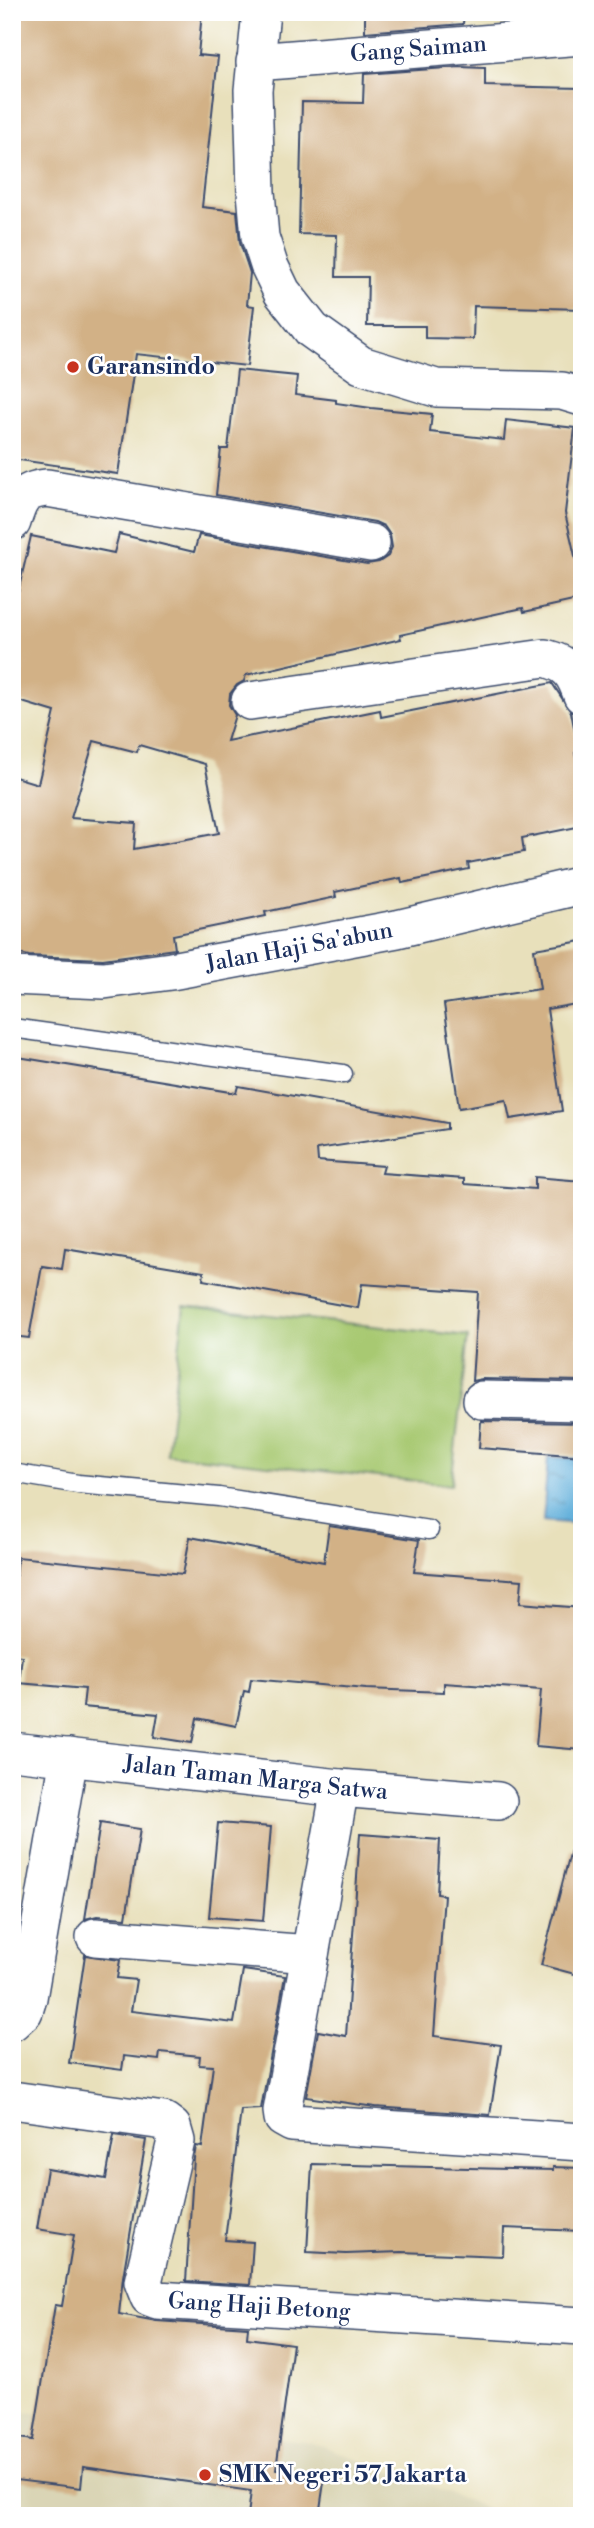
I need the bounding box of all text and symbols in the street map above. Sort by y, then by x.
street label: Gang Saiman [349,30,488,68]
place label: Garansindo [87,353,215,381]
marker: Garansindo [65,359,81,375]
street label: Jalan Haji Sa'abun [202,916,395,978]
street label: Jalan Taman Marga Satwa [121,1750,389,1806]
street label: Gang Haji Betong [167,2287,352,2326]
place label: SMK Negeri 57 Jakarta [219,2461,467,2489]
marker: SMK Negeri 57 Jakarta [197,2467,213,2483]

